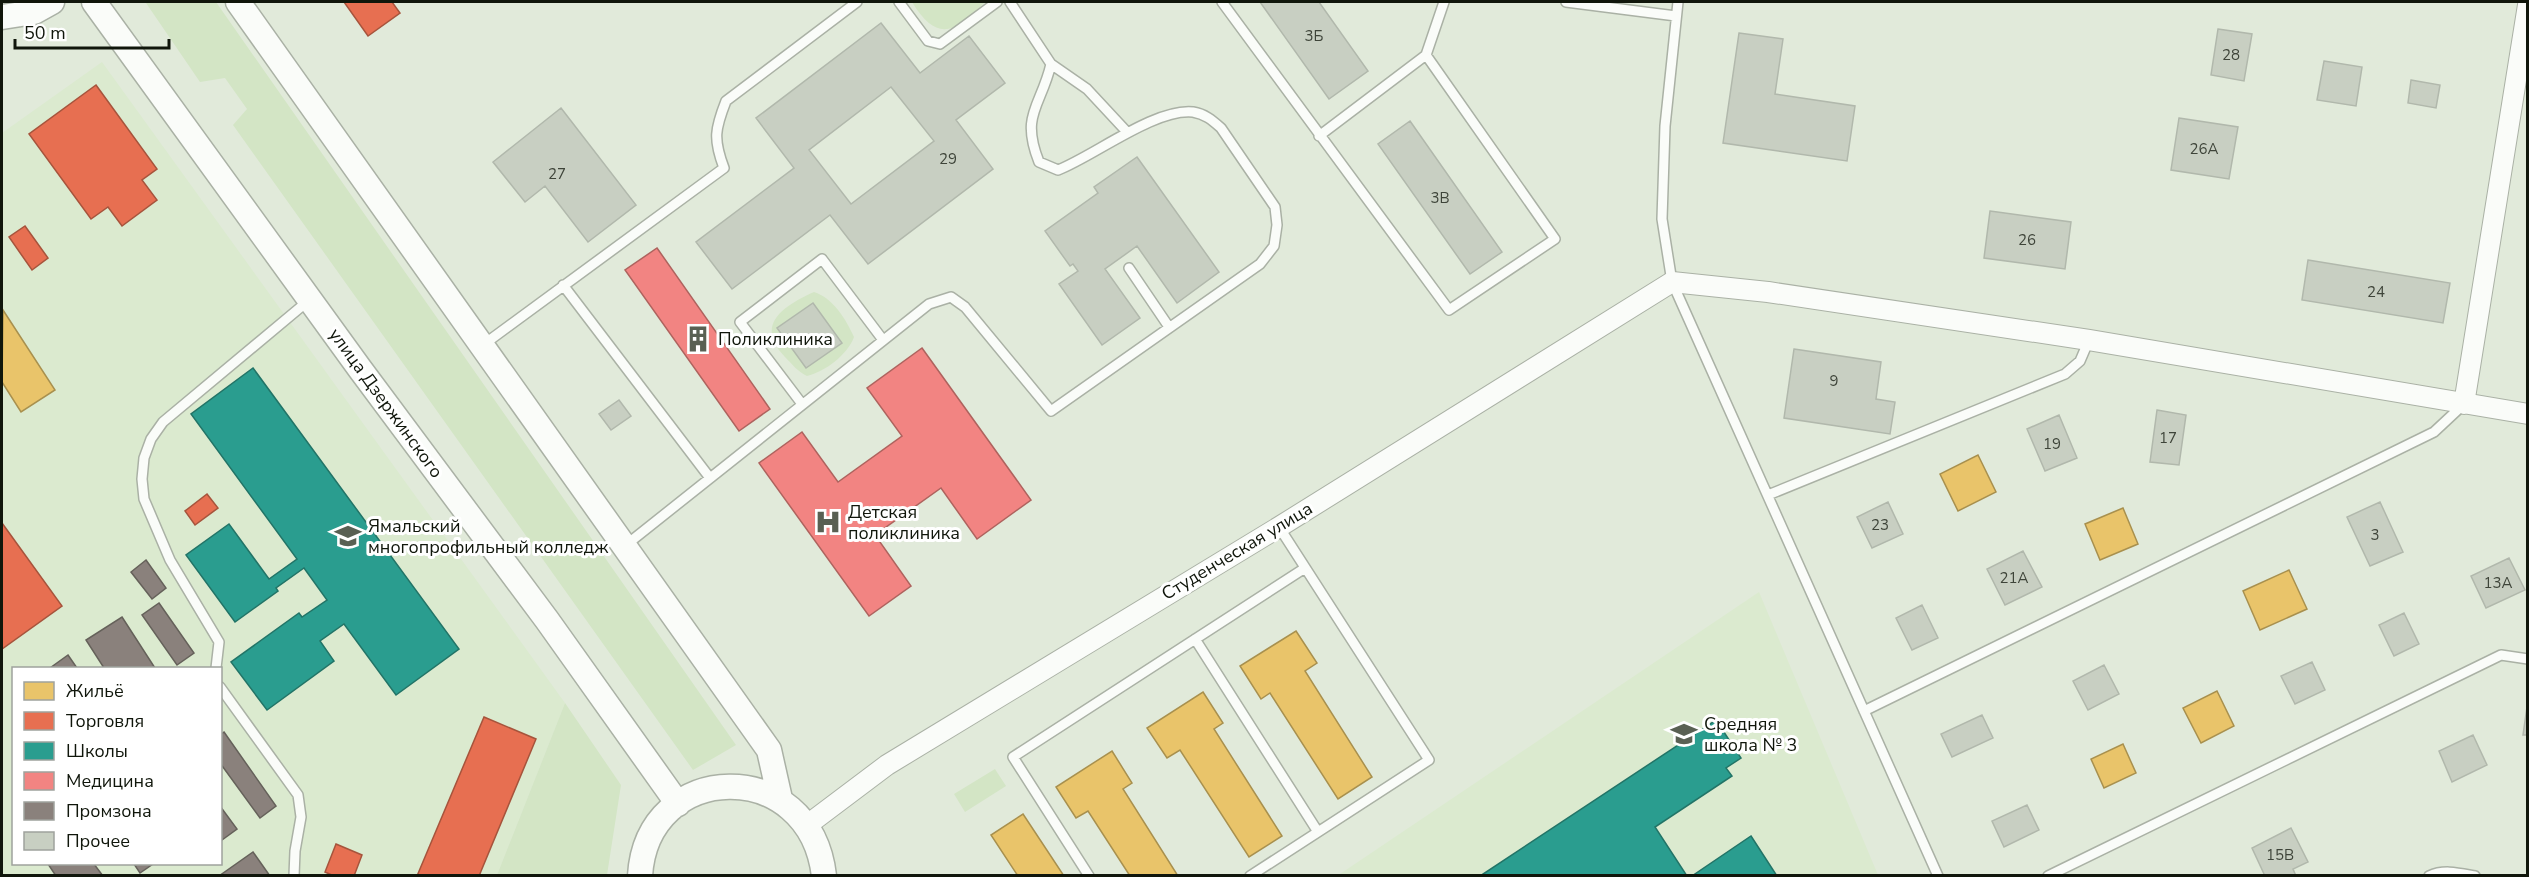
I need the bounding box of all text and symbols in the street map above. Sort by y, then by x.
scale bar [15,12,170,50]
text: 50 m [24,21,66,45]
house number: 3Б [1305,26,1324,46]
house number: 28 [2222,45,2240,65]
house number: 26А [2190,139,2219,159]
house number: 29 [939,149,957,169]
house number: 27 [548,164,566,184]
house number: 3В [1430,188,1450,208]
house number: 26 [2018,230,2036,250]
house number: 24 [2367,282,2385,302]
street label: улица Дзержинского [324,323,448,483]
building icon: Поликлиника [683,324,713,354]
place label: Поликлиника [718,327,833,351]
house number: 9 [1829,371,1839,391]
house number: 17 [2159,428,2177,448]
house number: 19 [2043,434,2061,454]
street label: Студенческая улица [1157,496,1317,606]
place label: Детская поликлиника [848,500,960,545]
hospital icon: Детская поликлиника [813,507,843,537]
place label: Ямальский многопрофильный колледж [368,514,609,559]
house number: 23 [1871,515,1889,535]
school or university icon: Ямальский многопрофильный колледж [333,521,363,551]
house number: 3 [2370,525,2380,545]
house number: 21А [2000,568,2029,588]
house number: 13А [2484,573,2513,593]
legend [12,667,222,865]
text: Жильё [66,679,124,703]
text: Торговля [66,709,144,733]
place label: Средняя школа № 3 [1704,712,1797,757]
school or university icon: Средняя школа № 3 [1669,719,1699,749]
text: Школы [66,739,128,763]
text: Медицина [66,769,154,793]
text: Промзона [66,799,152,823]
text: Прочее [66,829,130,853]
house number: 15В [2266,845,2294,865]

